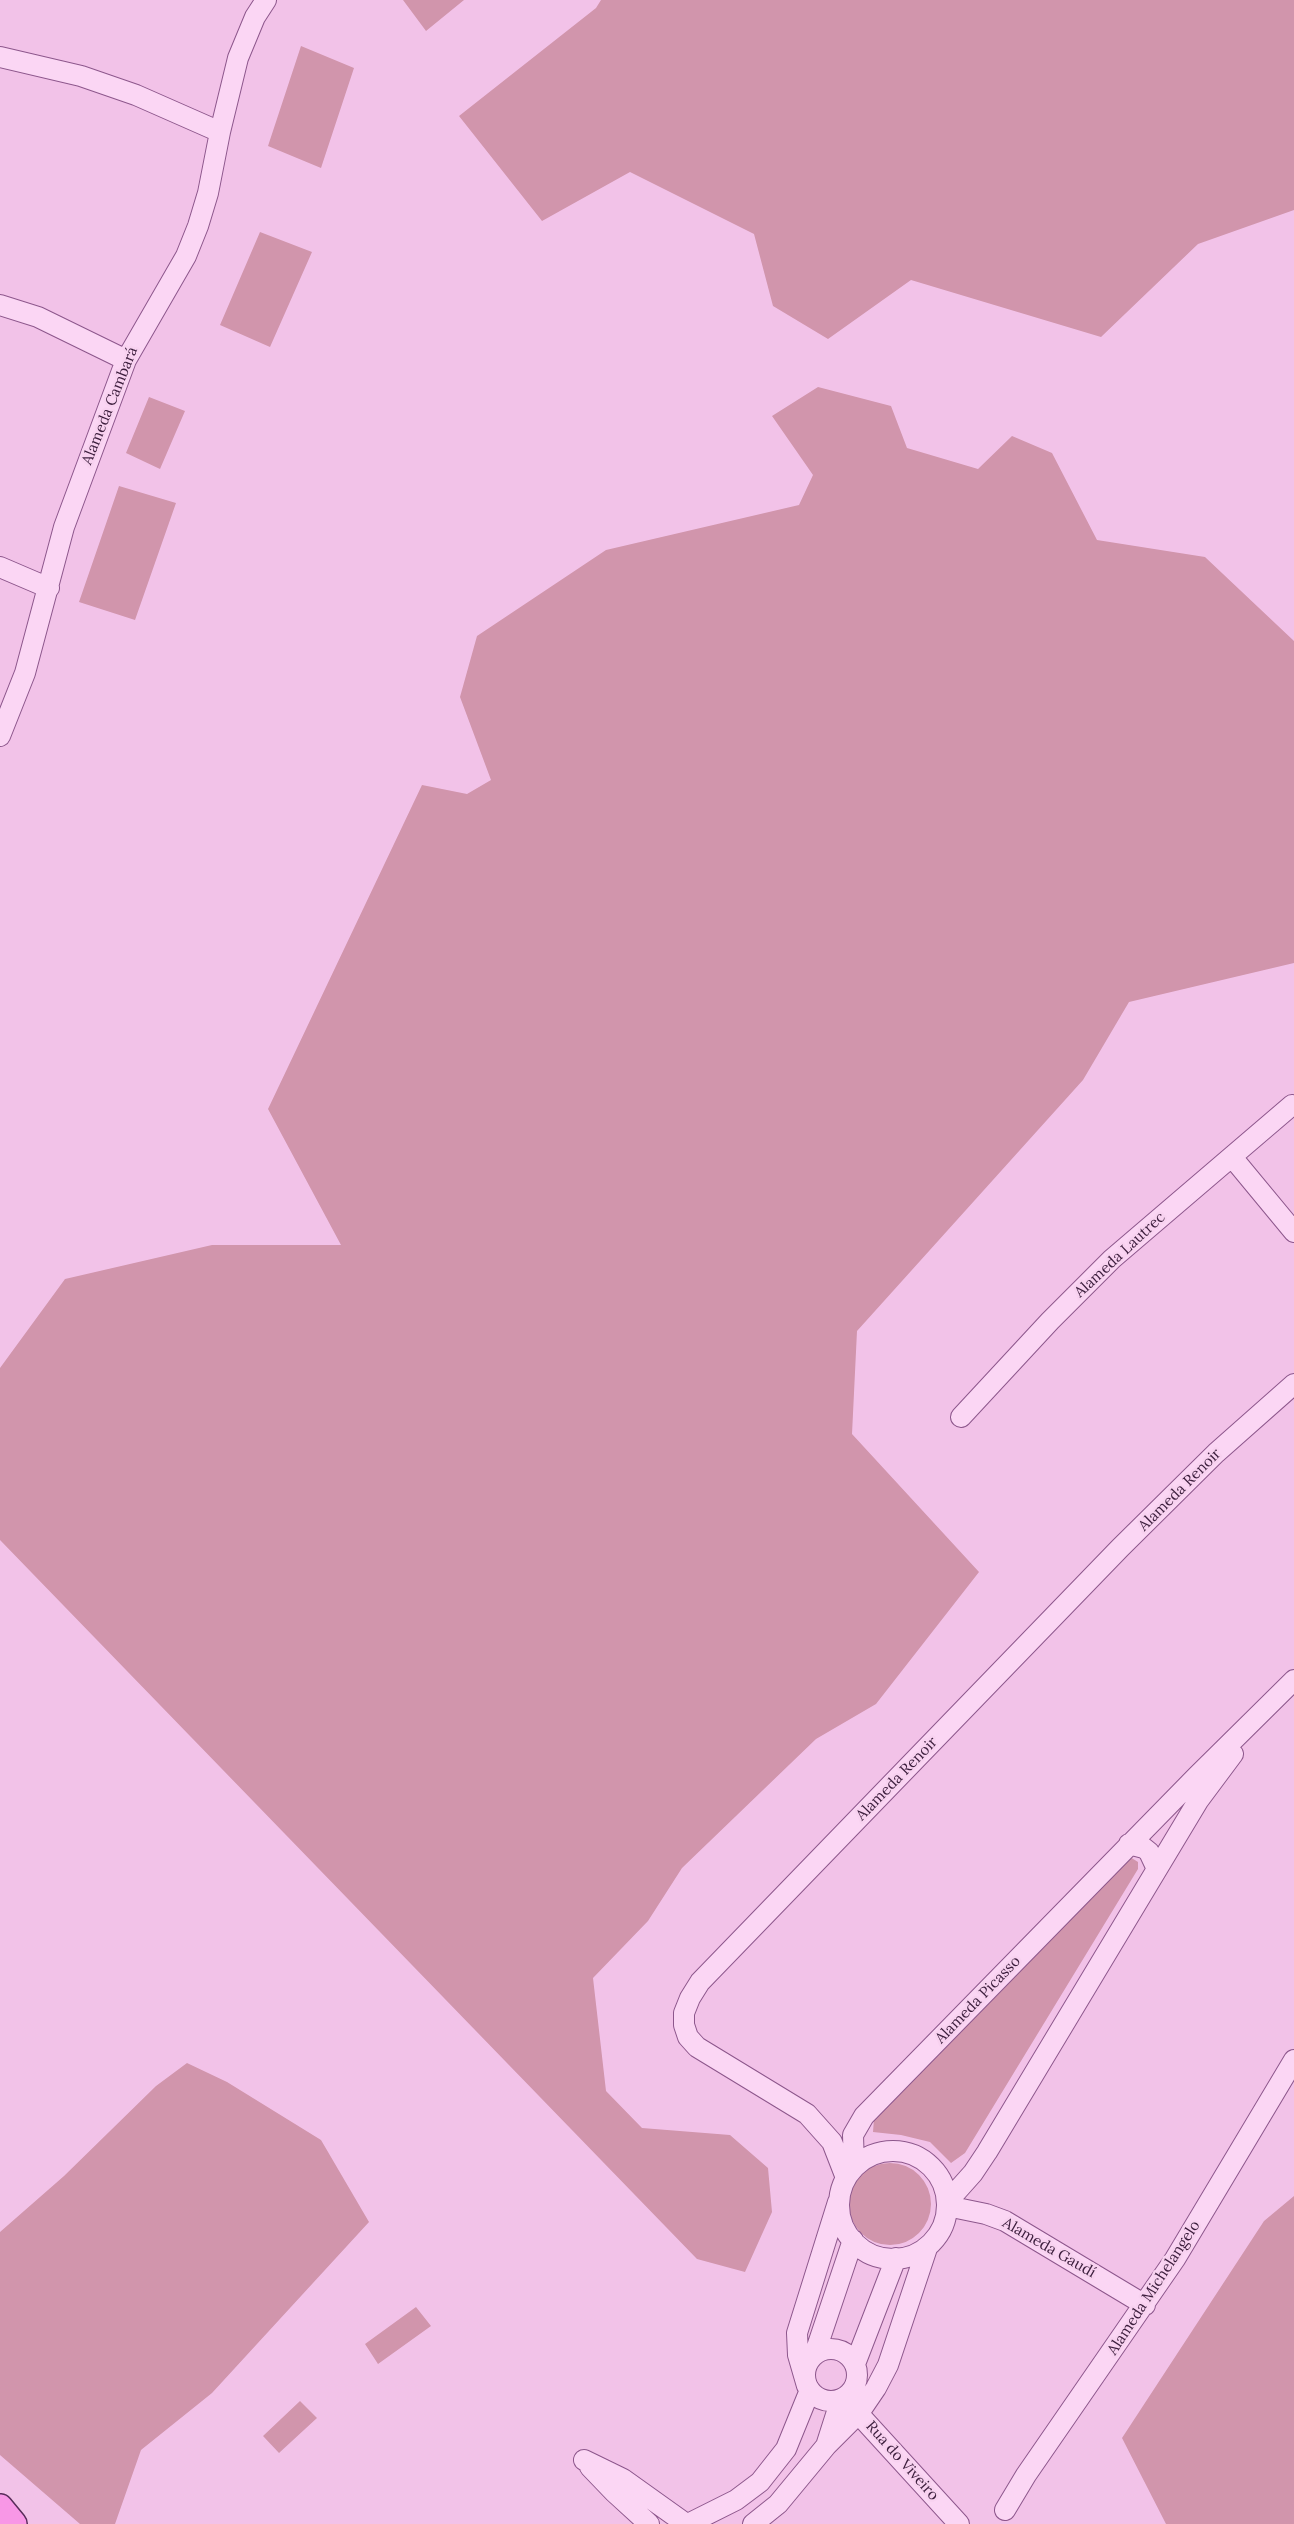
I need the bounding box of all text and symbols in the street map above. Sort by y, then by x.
street label: Alameda Cambará [78,344,142,468]
street label: Alameda Lautrec [1071,1208,1169,1302]
street label: Alameda Renoir [1135,1445,1225,1535]
street label: Alameda Renoir [853,1733,941,1825]
street label: Alameda Picasso [932,1952,1024,2048]
street label: Alameda Gaudí [999,2214,1099,2282]
street label: Alameda Michelangelo [1104,2217,1204,2359]
street label: Rua do Viveiro [862,2418,942,2504]

